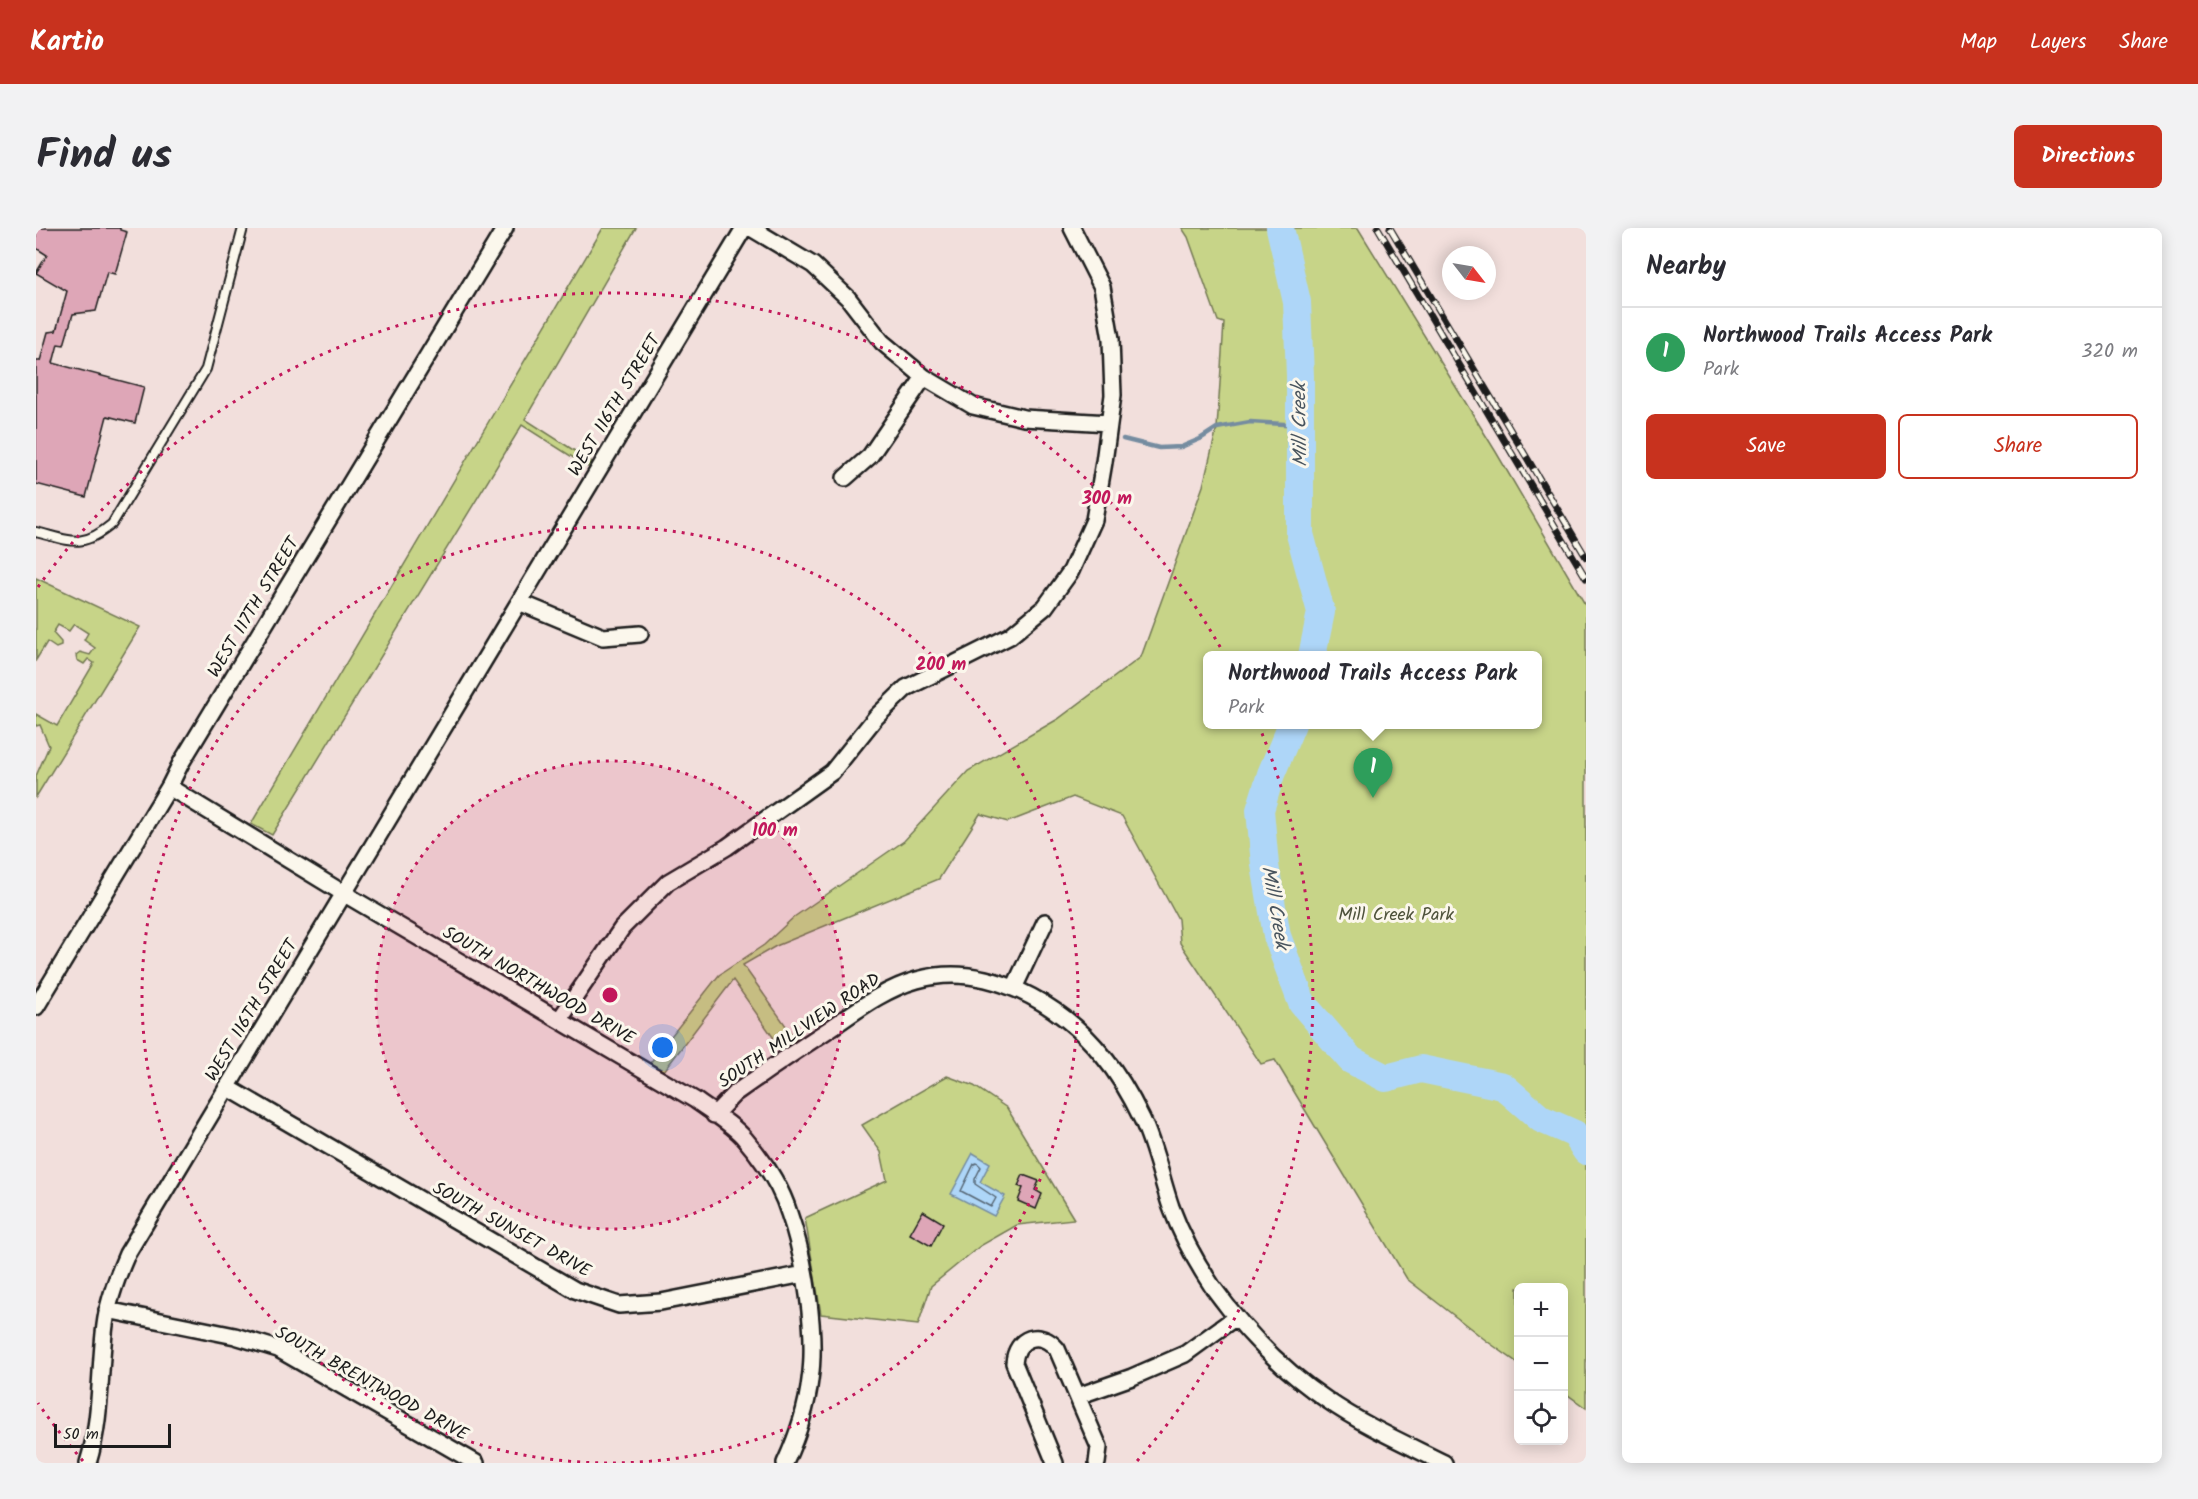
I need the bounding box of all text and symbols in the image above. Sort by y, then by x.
text: Kartio [30,20,104,65]
text: Map [1960,26,1997,59]
text: Layers [2030,26,2086,59]
text: Share [2119,26,2168,59]
text: Find us [36,123,172,190]
button: Directions [2014,125,2162,188]
north arrow [1442,246,1496,300]
text: Nearby [1646,246,1726,288]
text: Northwood Trails Access Park [1703,319,1992,354]
street label: WEST 116TH STREET [561,328,670,483]
text: 1 [1662,336,1669,368]
text: 320 m [2081,336,2138,368]
text: Park [1703,354,1739,386]
water label: Mill Creek [1284,380,1318,467]
button: Save [1646,414,1886,479]
button: Share [1898,414,2138,479]
text: 300 m [1081,485,1132,514]
street label: WEST 117TH STREET [201,531,309,684]
text: 200 m [916,651,967,680]
popup [1203,651,1542,729]
text: Northwood Trails Access Park [1228,657,1517,692]
text: Park [1228,692,1264,724]
pin: 1 [1354,748,1392,798]
text: 100 m [752,817,798,846]
water label: Mill Creek [1251,863,1298,954]
park label: Mill Creek Park [1338,901,1454,930]
street label: SOUTH NORTHWOOD DRIVE [436,919,641,1054]
street label: WEST 116TH STREET [198,933,307,1088]
street label: SOUTH MILLVIEW ROAD [713,966,887,1097]
centre of rings [600,985,620,1005]
your location [648,1033,677,1062]
street label: SOUTH SUNSET DRIVE [427,1175,596,1286]
map controls [1514,1283,1568,1445]
button: + [1514,1283,1568,1337]
street label: SOUTH BRENTWOOD DRIVE [269,1319,474,1450]
button: − [1514,1337,1568,1391]
button: locate [1514,1391,1568,1445]
scale bar [54,1421,171,1448]
text: 50 m [63,1422,99,1447]

